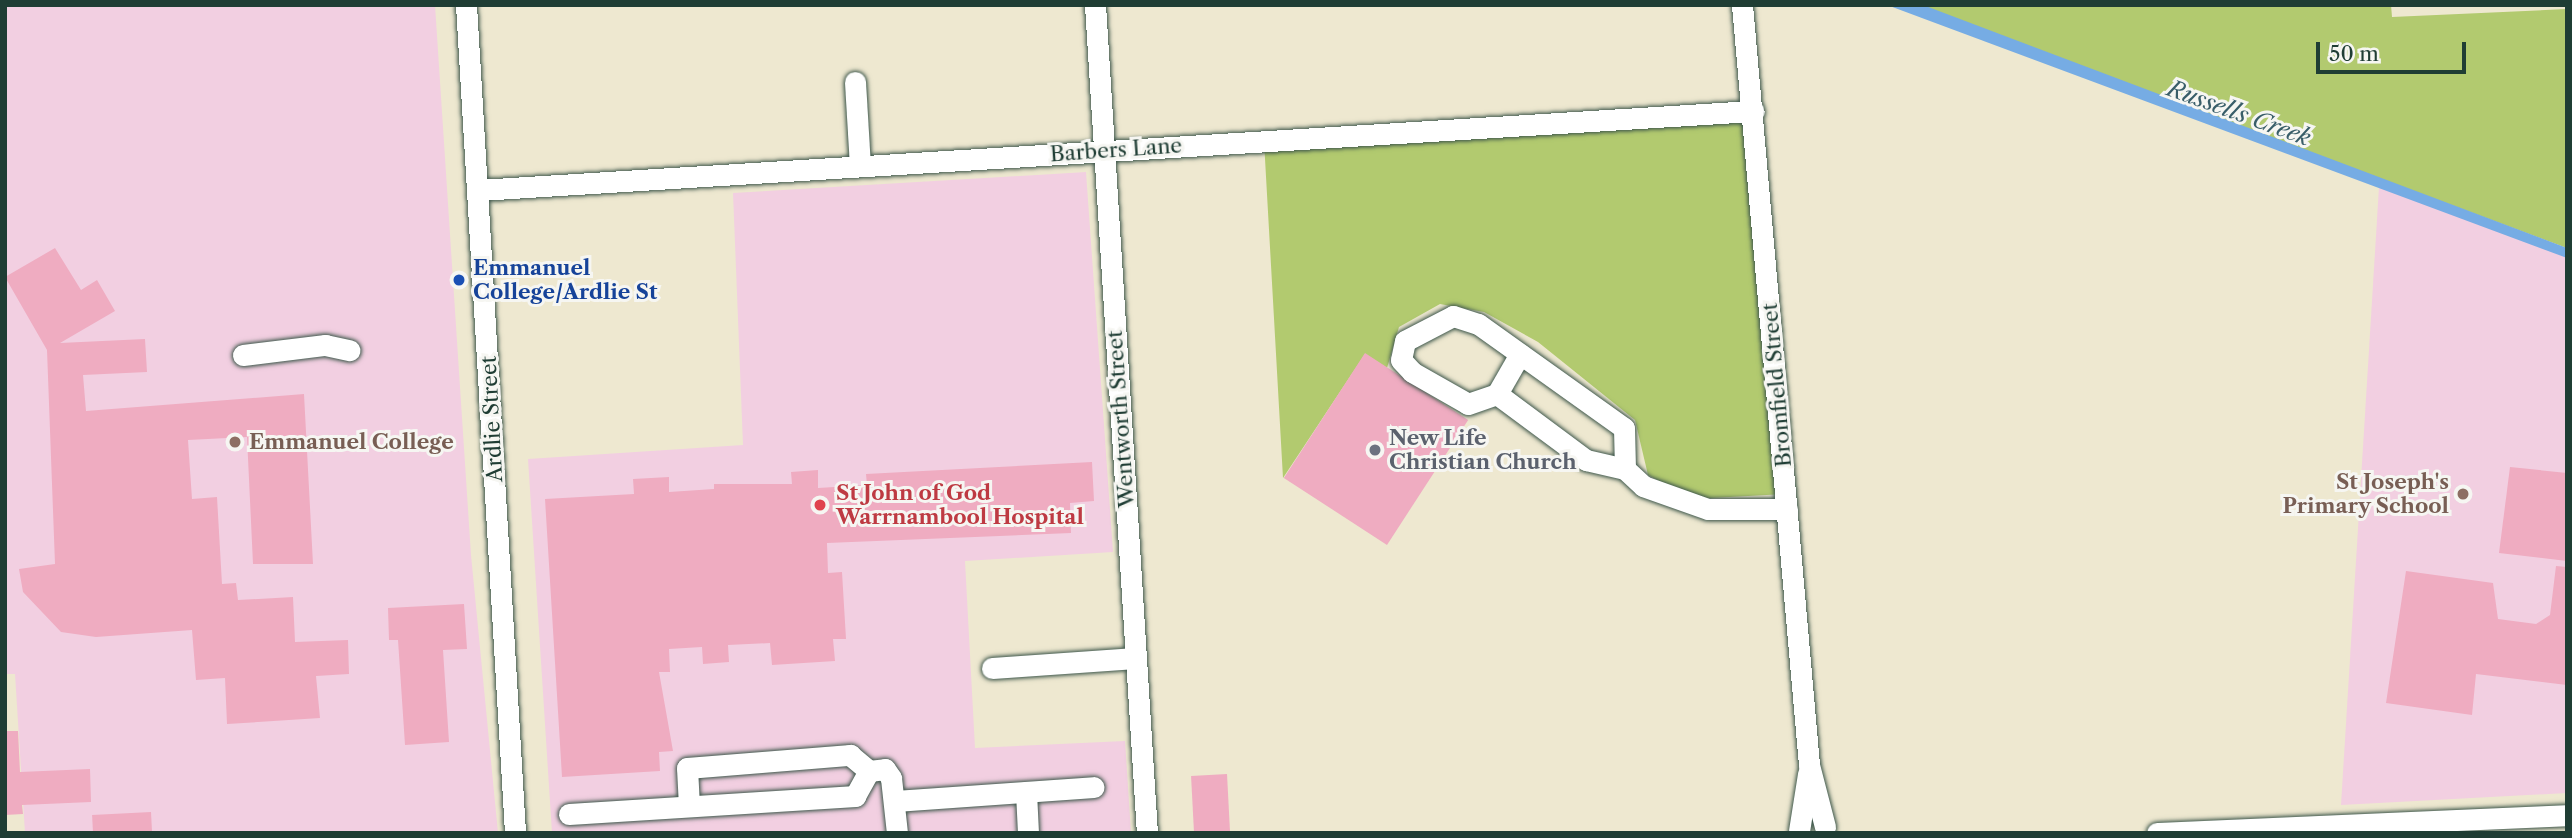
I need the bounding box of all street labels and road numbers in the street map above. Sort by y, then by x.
street label: Barbers Lane [1049,133,1183,167]
street label: Bromfield Street [1757,302,1797,468]
street label: Wentworth Street [1102,329,1140,509]
street label: Ardlie Street [476,355,508,483]

